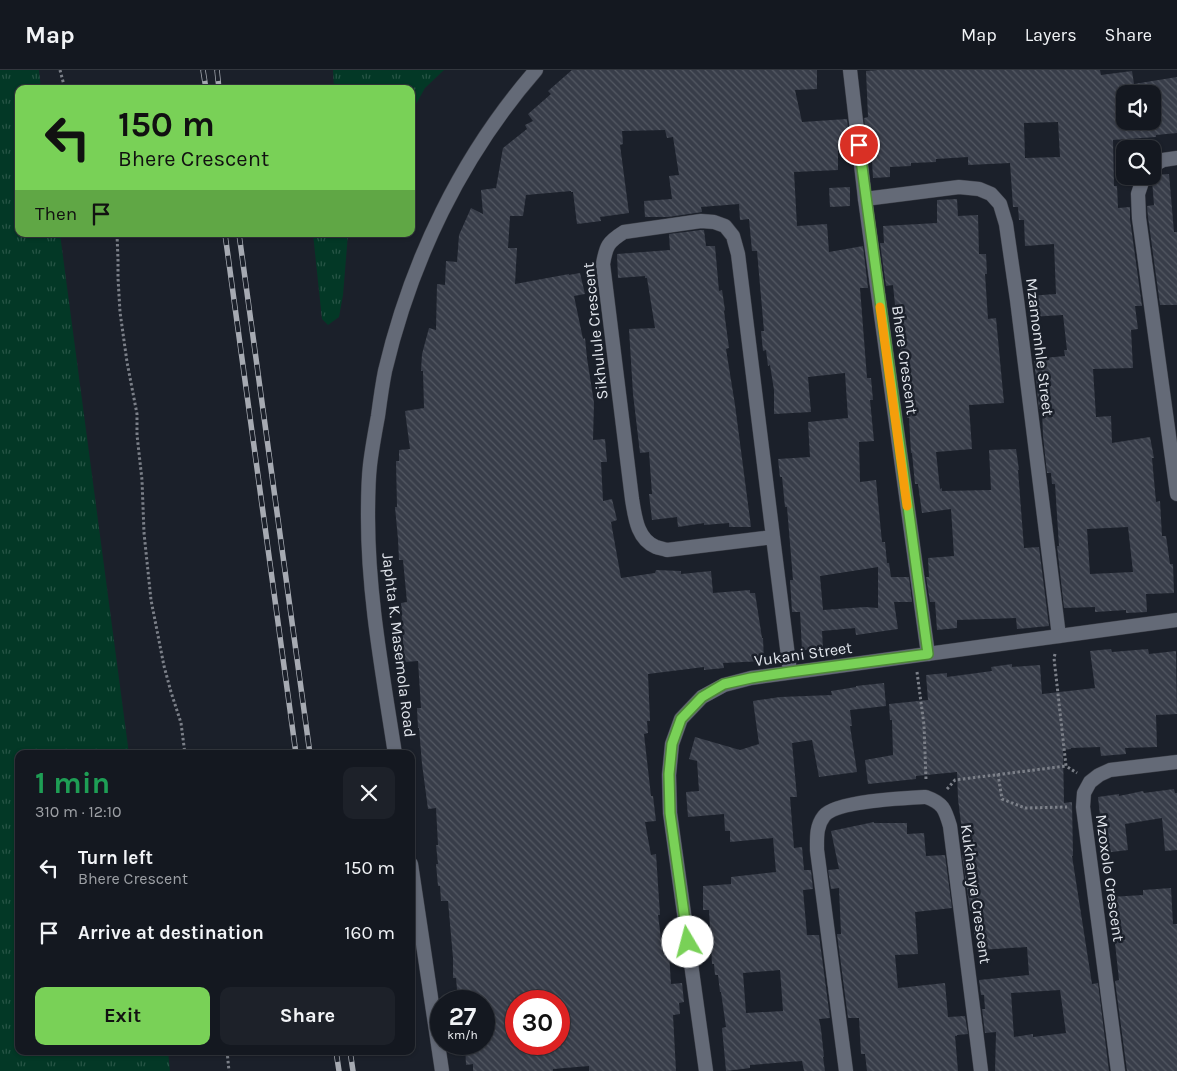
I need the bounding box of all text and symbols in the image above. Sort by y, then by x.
text: Map [25,21,75,49]
text: Map [961,24,997,46]
text: Layers [1025,24,1077,46]
text: Share [1105,24,1152,46]
map controls [1116,85,1161,185]
button: sound [1116,85,1161,130]
text: 150 m [118,104,215,145]
icon: left [35,105,100,170]
pin [838,124,880,166]
icon: arrive [845,131,873,159]
button: search [1116,140,1161,185]
text: Bhere Crescent [118,146,269,172]
icon: arrive [87,200,115,228]
text: Then [35,203,77,225]
street label: Sikhulule Crescent [578,261,612,401]
street label: Mzamomhle Street [1022,277,1058,417]
street label: Bhere Crescent [888,304,922,416]
street label: Japhta K. Masemola Road [378,552,420,738]
street label: Vukani Street [753,638,853,670]
text: 1 min [35,765,110,801]
button: close [343,767,395,819]
text: 310 m · 12:10 [35,802,122,821]
street label: Mzoxolo Crescent [1092,813,1128,943]
street label: Kukhanya Crescent [957,823,995,965]
text: Turn left [78,847,153,869]
icon: left [35,854,63,882]
text: 150 m [344,857,395,879]
text: Bhere Crescent [78,869,188,888]
position arrow [661,915,713,967]
icon: arrive [35,919,63,947]
text: Arrive at destination [78,922,264,944]
text: 160 m [344,922,395,944]
button: Exit [35,987,210,1045]
button: Share [220,987,395,1045]
speed limit sign: 30 [505,990,570,1055]
text: 27 [449,1002,476,1031]
text: km/h [447,1028,478,1042]

